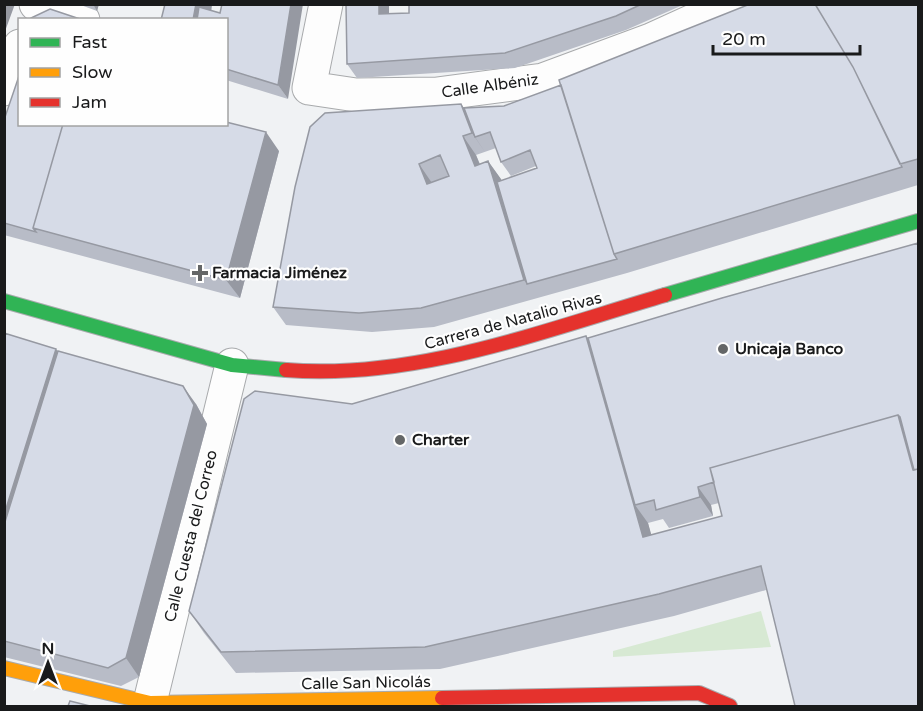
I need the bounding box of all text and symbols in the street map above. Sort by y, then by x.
legend [18,18,228,126]
scale bar [713,18,860,56]
text: 20 m [722,28,766,50]
text: Fast [72,31,107,53]
text: Slow [72,61,113,83]
street label: Calle Albéniz [440,69,540,103]
text: Jam [72,91,107,113]
place label: Farmacia Jiménez [212,263,347,283]
marker: Farmacia Jiménez [193,266,207,280]
street label: Carrera de Natalio Rivas [422,288,604,354]
place label: Unicaja Banco [735,339,844,359]
marker: Unicaja Banco [716,342,730,356]
place label: Charter [412,430,470,450]
marker: Charter [393,433,407,447]
street label: Calle Cuesta del Correo [160,448,222,624]
north arrow [18,633,78,693]
text: N [42,639,54,659]
street label: Calle San Nicolás [301,672,431,694]

